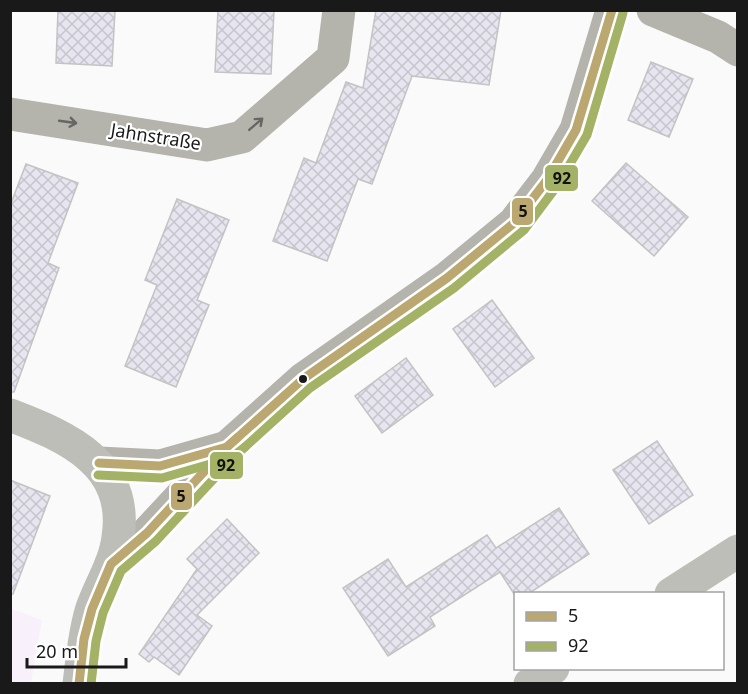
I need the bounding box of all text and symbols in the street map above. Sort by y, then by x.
one-way arrow [58,116,78,127]
street label: Jahnstraße [107,117,203,155]
one-way arrow [248,118,264,131]
line badge: 92 [544,164,579,192]
text: 92 [553,167,571,189]
line badge: 5 [511,197,534,226]
text: 5 [518,200,528,222]
unlabelled marker [297,373,309,385]
line badge: 92 [209,451,244,480]
text: 92 [217,454,235,476]
line badge: 5 [170,482,193,511]
text: 5 [176,485,186,507]
legend [514,592,724,670]
text: 5 [568,603,578,627]
scale bar [27,631,126,669]
text: 92 [568,633,589,657]
text: 20 m [36,639,78,663]

